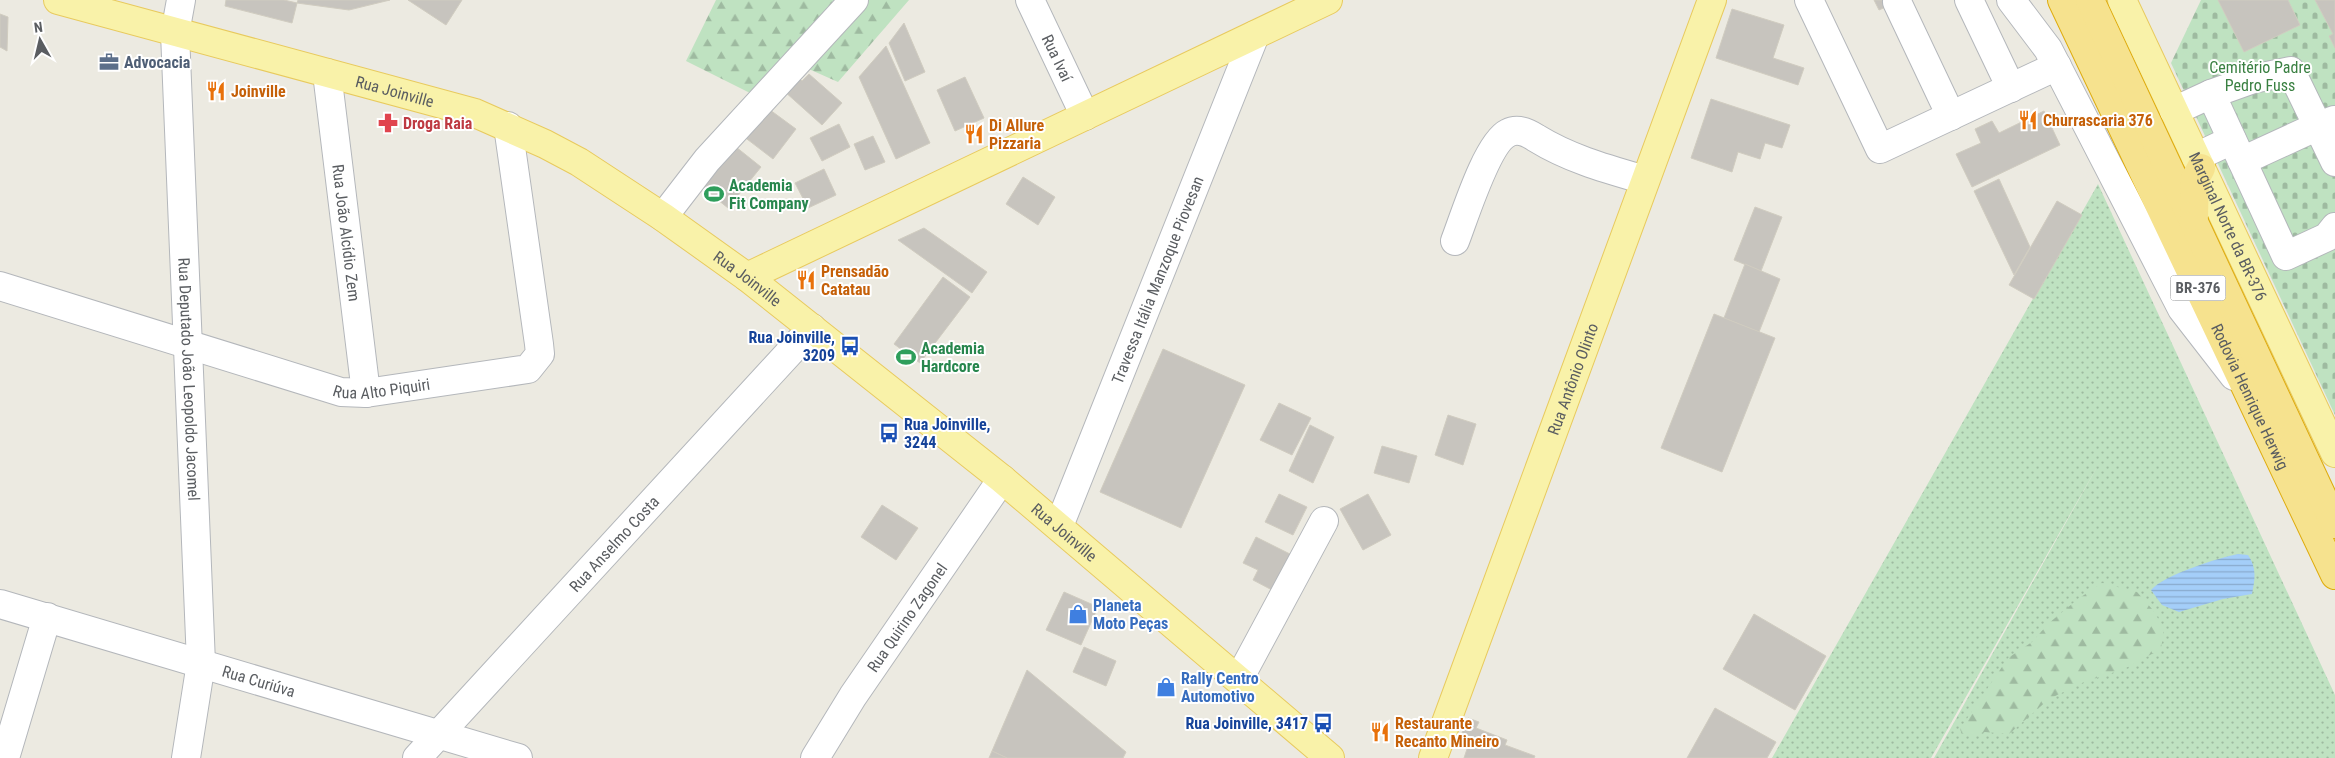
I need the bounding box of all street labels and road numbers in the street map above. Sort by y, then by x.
street label: Rua Ivaí [1038,31,1077,86]
street label: Rua Joinville [354,72,436,111]
street label: Marginal Norte da BR-376 [2186,148,2272,304]
street label: Rua João Alcídio Zem [328,163,364,302]
street label: Travessa Itália Manzoque Piovesan [1108,173,1208,387]
street label: Rua Joinville [710,247,785,311]
street label: Rua Deputado João Leopoldo Jacomel [174,257,203,501]
road number: BR-376 [2170,276,2226,300]
street label: Rua Antônio Olinto [1544,321,1602,438]
street label: Rodovia Henrique Herwig [2207,321,2293,473]
street label: Rua Alto Piquiri [331,375,431,403]
street label: Rua Anselmo Costa [565,492,663,596]
street label: Rua Joinville [1027,499,1101,566]
street label: Rua Quirino Zagonel [863,560,951,676]
street label: Rua Curiúva [220,662,297,701]

